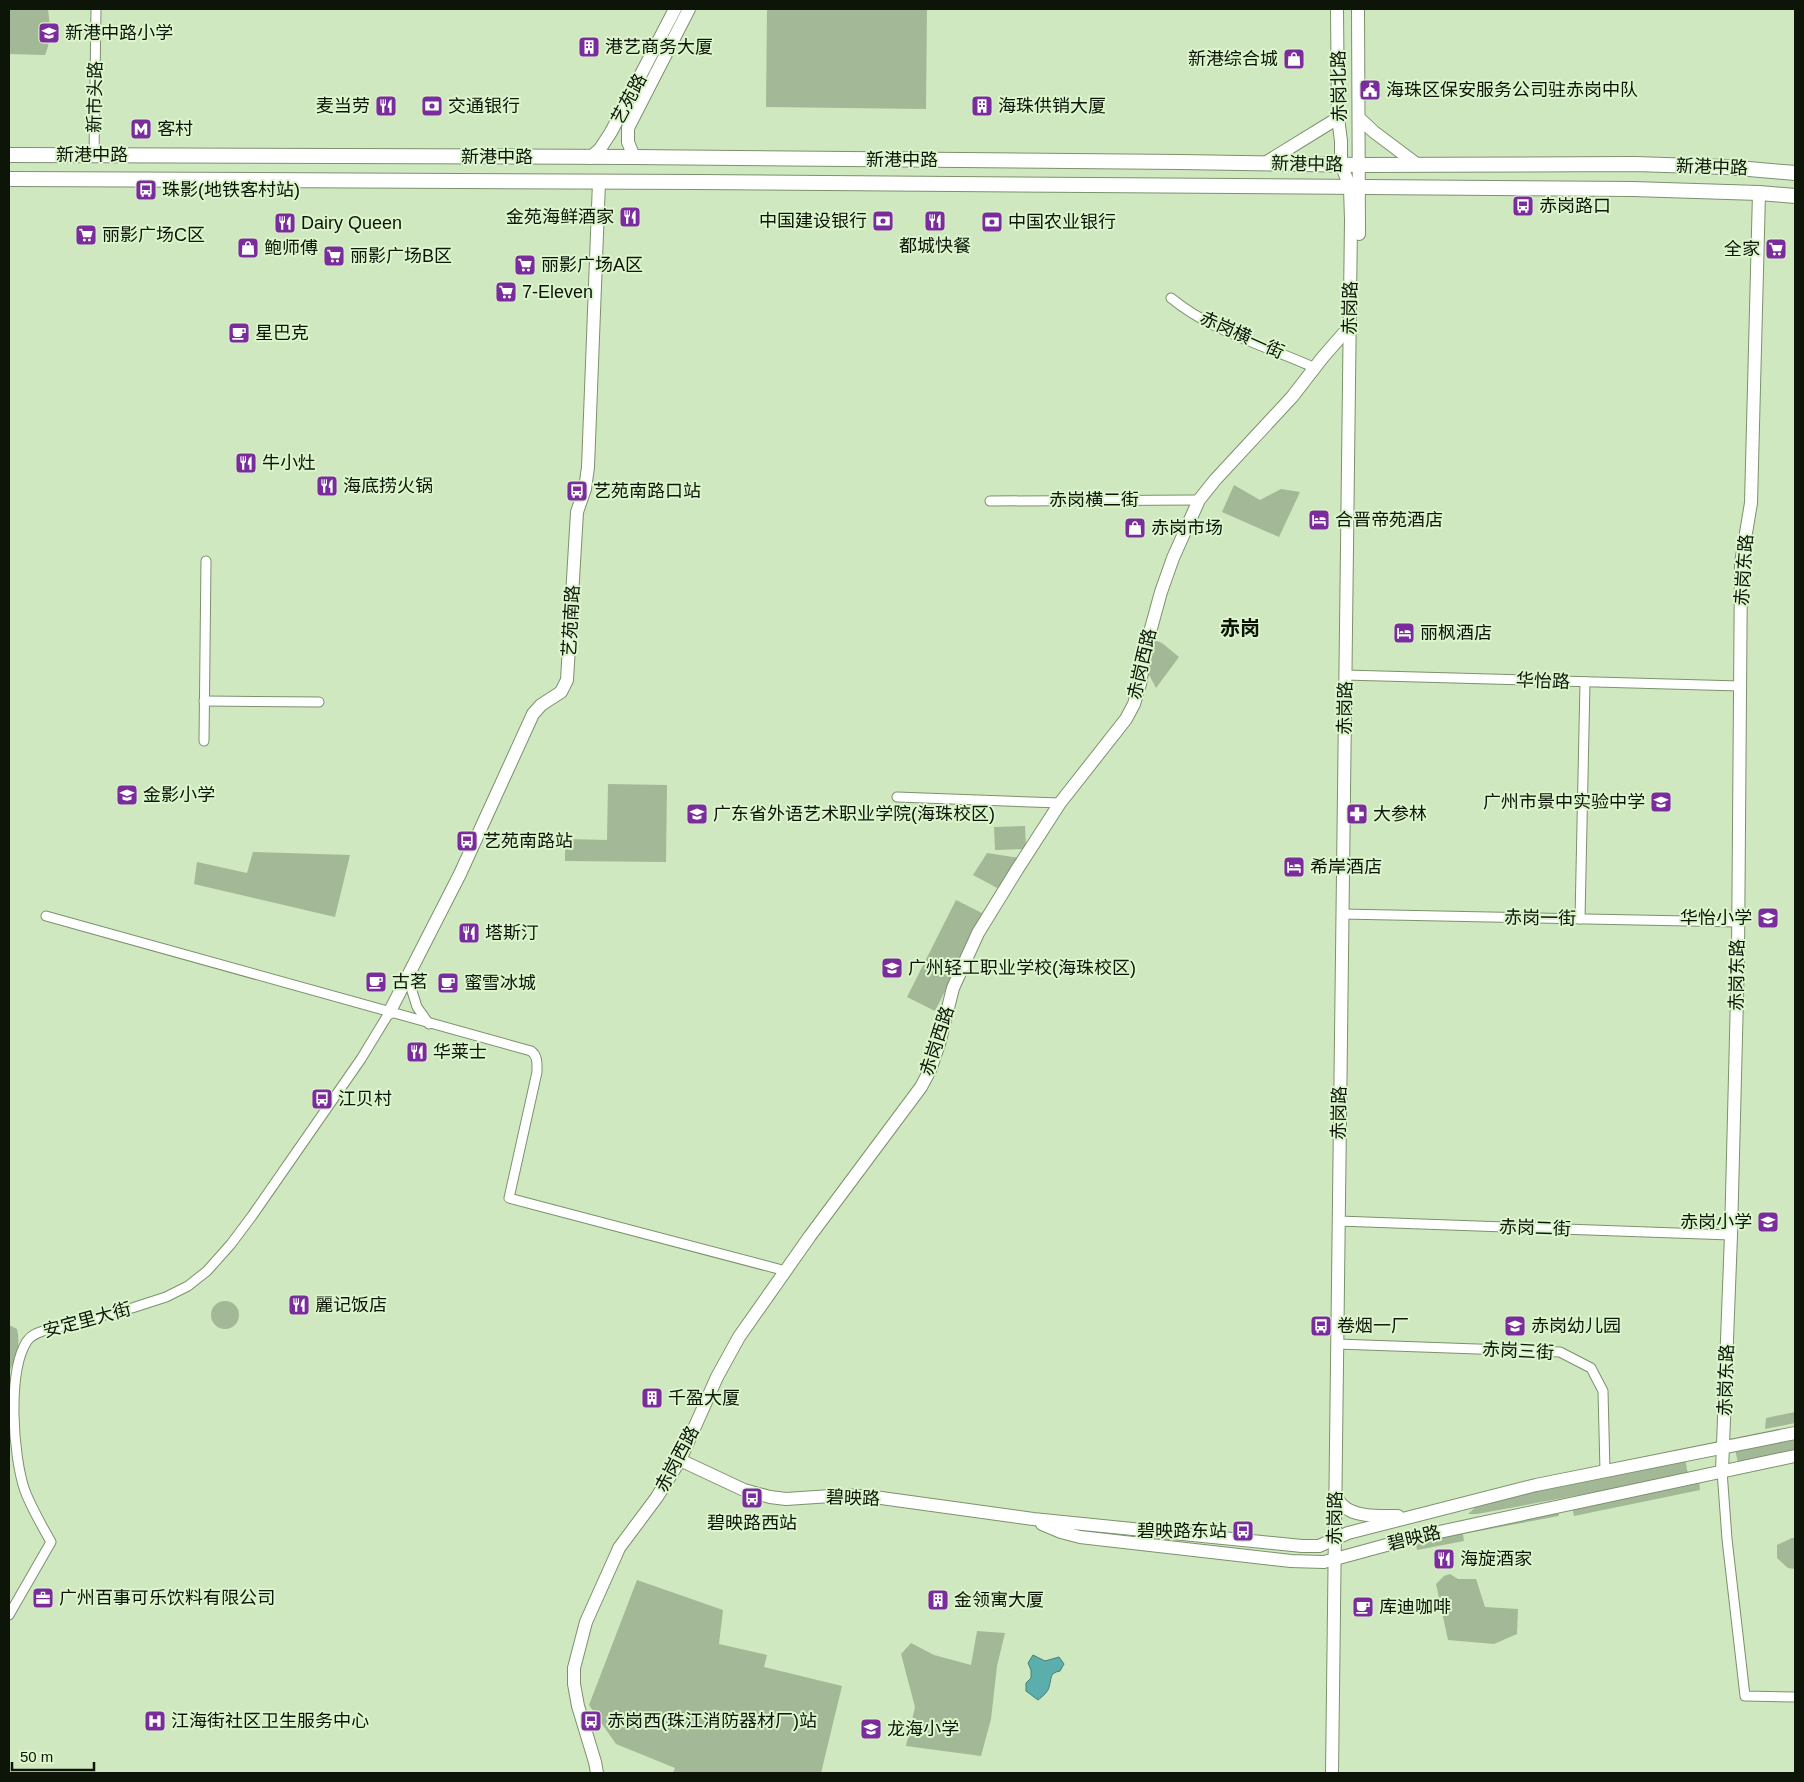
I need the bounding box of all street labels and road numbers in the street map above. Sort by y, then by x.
street label: 赤岗北路 [1328,50,1350,122]
street label: 新市头路 [84,61,106,133]
street label: 艺苑路 [607,70,651,128]
street label: 新港中路 [56,145,128,165]
street label: 新港中路 [461,147,533,167]
street label: 新港中路 [866,150,938,170]
street label: 新港中路 [1271,153,1343,175]
street label: 新港中路 [1676,156,1748,178]
street label: 赤岗路 [1340,281,1360,335]
street label: 赤岗横一街 [1197,308,1287,362]
street label: 赤岗横二街 [1049,490,1139,510]
street label: 赤岗东路 [1732,533,1756,607]
street label: 艺苑南路 [559,585,583,657]
street label: 赤岗西路 [1124,627,1160,701]
street label: 华怡路 [1516,670,1570,692]
street label: 赤岗路 [1335,681,1355,735]
street label: 赤岗一街 [1504,907,1576,929]
street label: 赤岗东路 [1726,939,1748,1011]
street label: 赤岗西路 [916,1004,958,1078]
street label: 赤岗路 [1329,1086,1349,1140]
street label: 赤岗二街 [1499,1217,1571,1239]
street label: 安定里大街 [41,1299,133,1341]
street label: 赤岗三街 [1482,1339,1554,1363]
street label: 赤岗东路 [1715,1344,1737,1416]
street label: 赤岗西路 [651,1423,703,1495]
street label: 碧映路 [826,1487,880,1509]
street label: 赤岗路 [1325,1491,1345,1545]
street label: 碧映路 [1385,1522,1443,1554]

